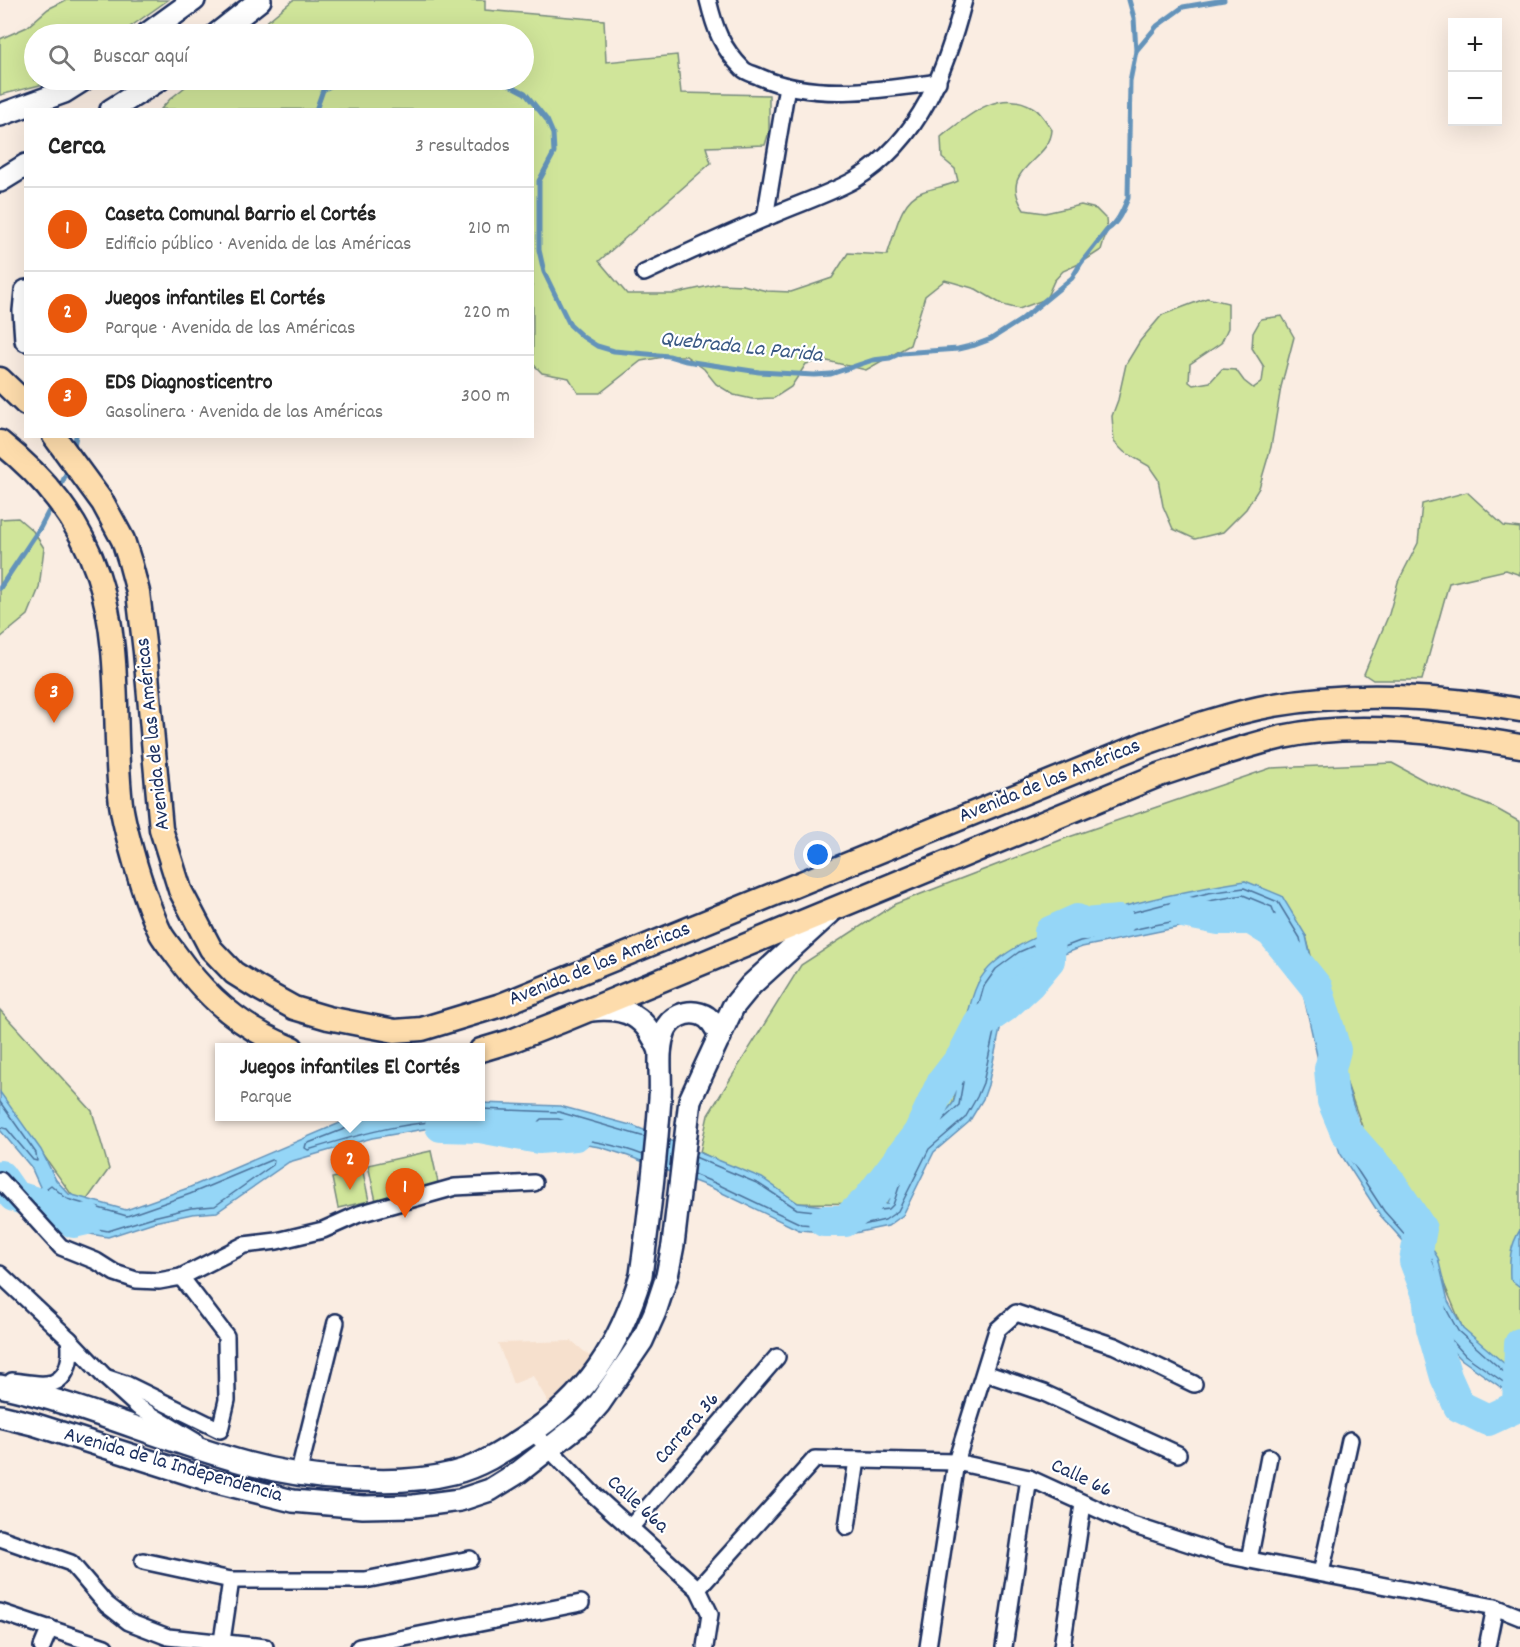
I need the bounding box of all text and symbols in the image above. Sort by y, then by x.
map controls [1448,18,1502,126]
button: + [1448,18,1502,72]
search box [24,24,534,90]
icon: search [45,41,78,74]
text: Buscar aquí [93,42,188,73]
button: − [1448,72,1502,126]
text: Cerca [48,129,105,166]
text: 3 resultados [415,133,510,161]
text: Caseta Comunal Barrio el Cortés [105,200,376,231]
text: 1 [65,215,70,243]
text: 210 m [468,215,510,243]
text: Edificio público · Avenida de las Américas [105,231,412,259]
text: Juegos infantiles El Cortés [105,284,326,315]
text: 2 [63,299,72,327]
text: 220 m [463,299,510,327]
text: Parque · Avenida de las Américas [105,315,355,343]
water label: Quebrada La Parida [658,324,825,372]
text: EDS Diagnosticentro [105,368,273,399]
text: 3 [63,383,72,411]
text: 300 m [461,383,510,411]
text: Gasolinera · Avenida de las Américas [105,399,383,427]
street label: Avenida de las Américas [129,636,179,832]
pin: 3 [34,674,74,723]
street label: Avenida de las Américas [955,732,1145,832]
your location [803,840,832,869]
street label: Avenida de las Américas [505,915,695,1015]
popup [215,1043,485,1121]
text: Juegos infantiles El Cortés [240,1053,460,1084]
text: Parque [240,1084,292,1112]
pin: 2 [330,1140,370,1190]
pin: 1 [386,1168,424,1218]
street label: Carrera 36 [648,1386,728,1472]
street label: Avenida de la Independencia [60,1420,287,1512]
street label: Calle 66 [1045,1452,1117,1506]
street label: Calle 66a [599,1469,676,1542]

